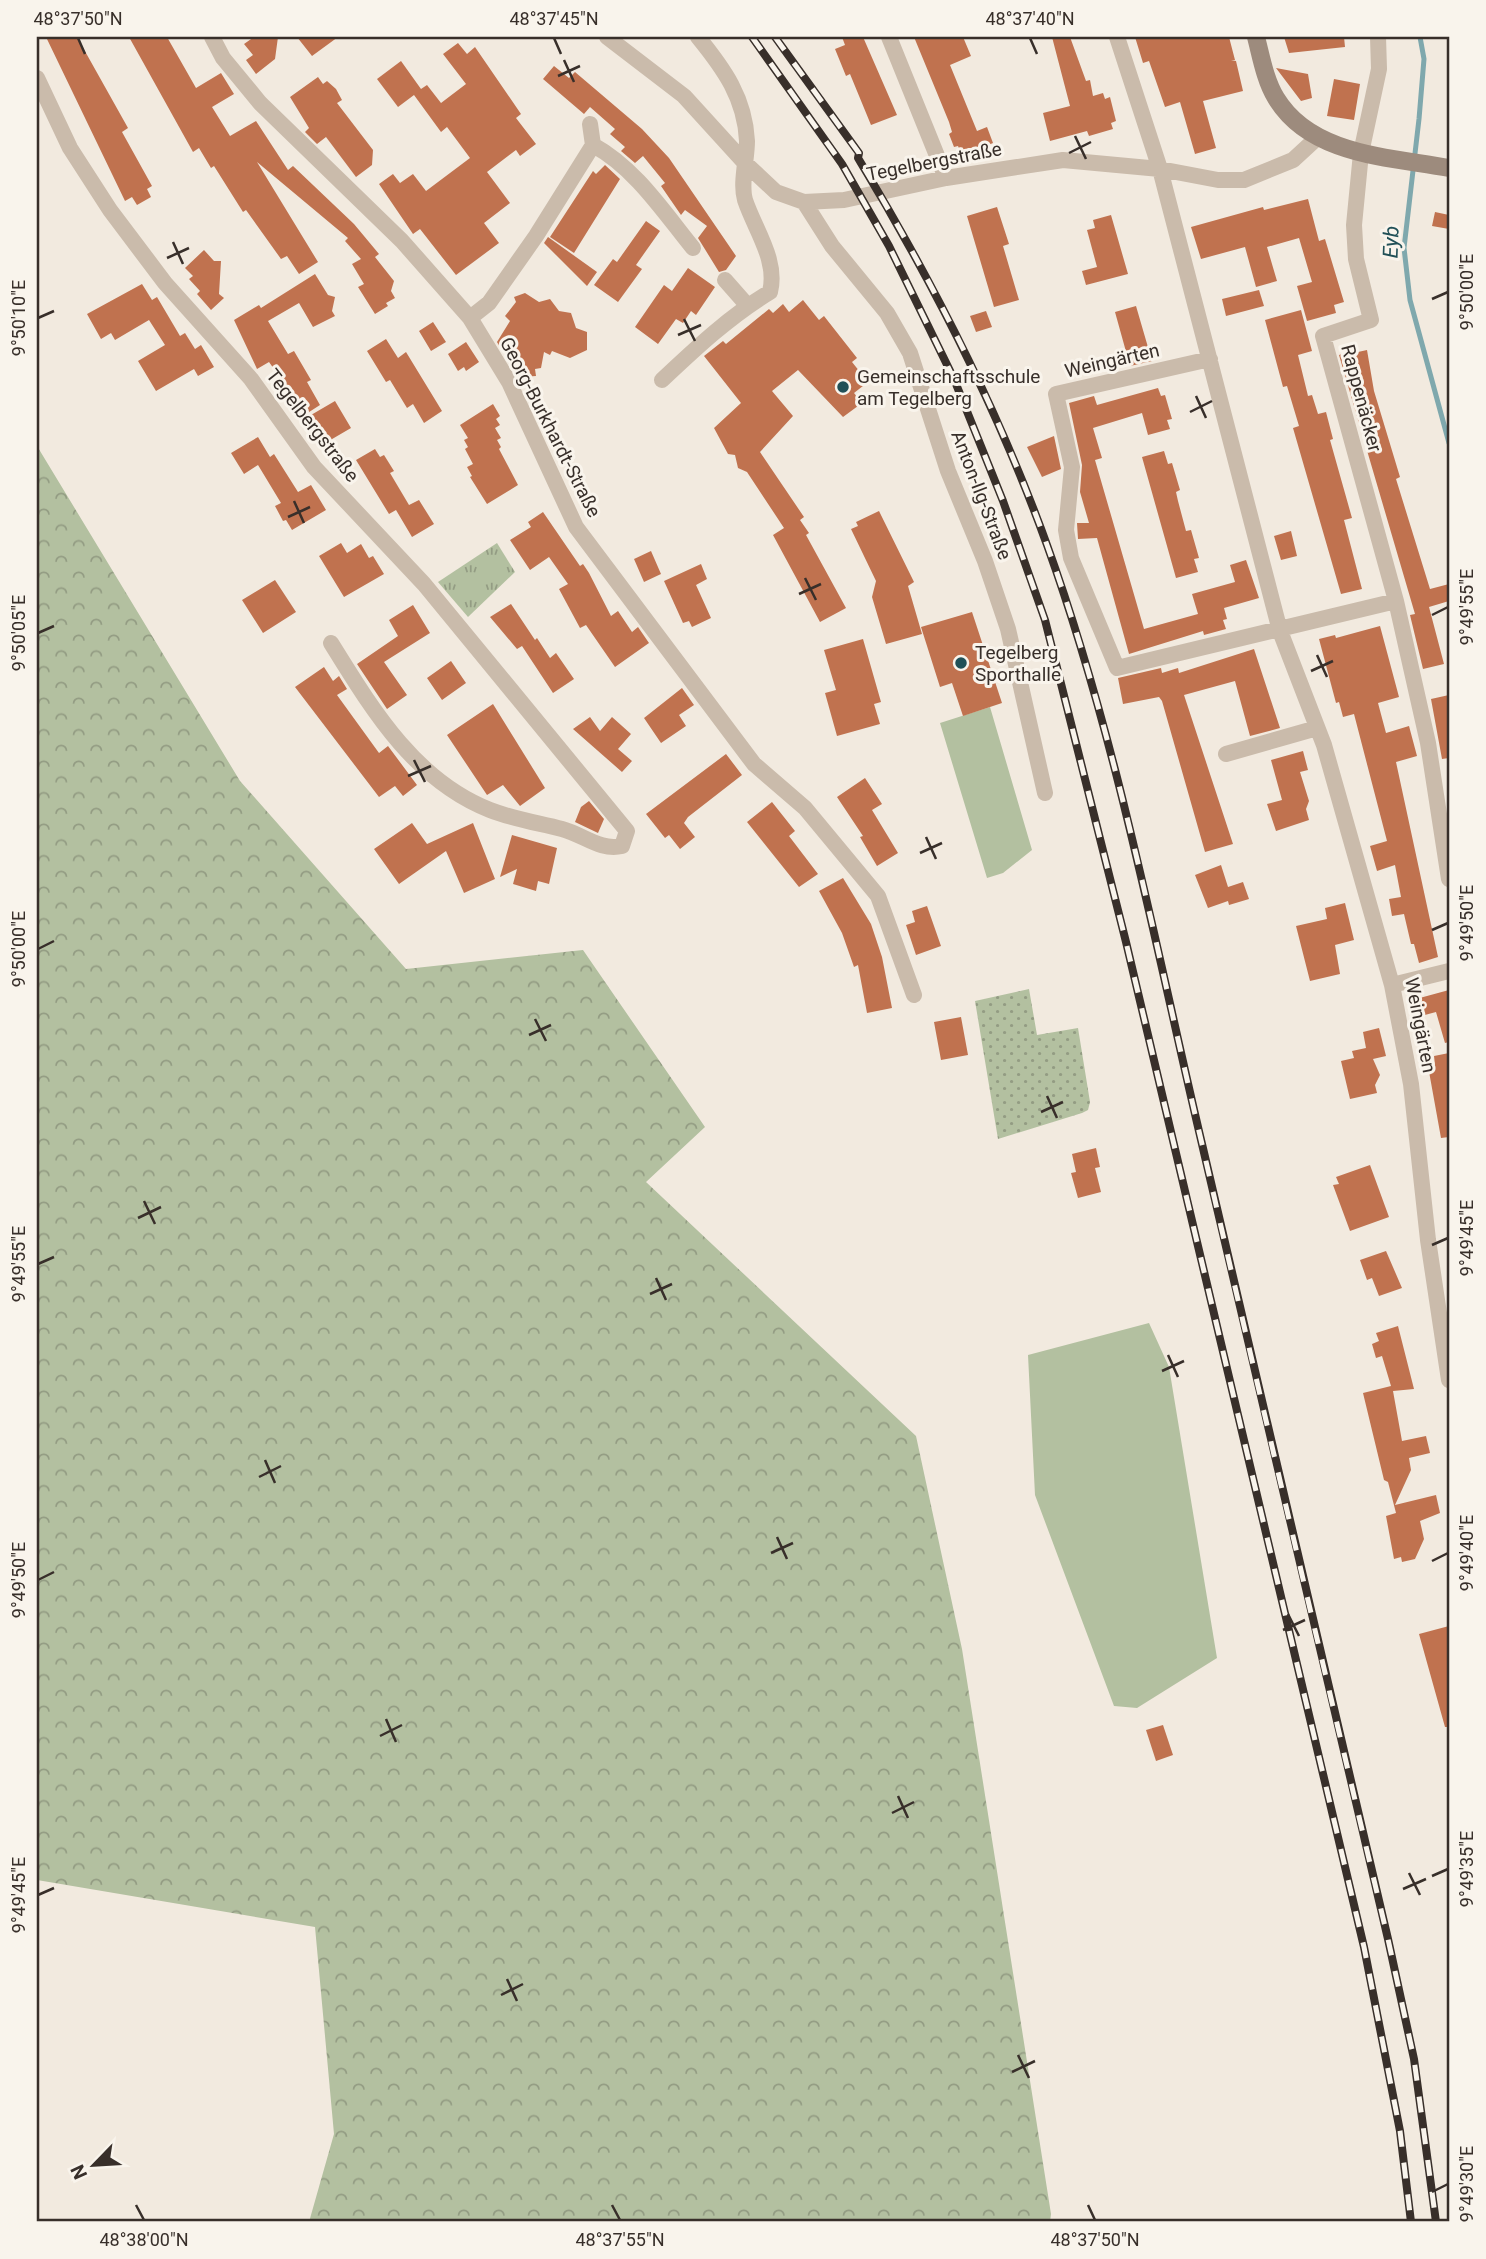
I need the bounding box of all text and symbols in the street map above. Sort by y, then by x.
text: 48°37'50"N [33,8,123,29]
text: 48°37'45"N [509,8,599,29]
text: 48°37'40"N [985,8,1075,29]
street label: Tegelbergstraße [864,137,1004,186]
water label: Eyb [1378,225,1404,259]
text: 9°50'00"E [1456,254,1477,330]
text: 9°50'10"E [8,280,29,356]
street label: Georg-Burkhardt-Straße [495,333,606,521]
street label: Weingärten [1063,338,1162,383]
street label: Rappenäcker [1336,342,1387,455]
street label: Tegelbergstraße [261,364,364,487]
place label: Gemeinschaftsschule am Tegelberg [857,365,1040,410]
marker: Gemeinschaftsschule am Tegelberg [835,379,851,395]
street label: Anton-Ilg-Straße [946,427,1017,563]
text: 9°49'55"E [1456,569,1477,645]
text: 9°50'05"E [8,595,29,671]
place label: Tegelberg Sporthalle [975,641,1061,686]
marker: Tegelberg Sporthalle [953,655,969,671]
text: 9°49'50"E [1456,885,1477,961]
text: 9°50'00"E [8,911,29,987]
street label: Weingärten [1400,976,1441,1075]
text: 9°49'45"E [1456,1200,1477,1276]
text: 9°49'55"E [8,1226,29,1302]
text: 9°49'40"E [1456,1515,1477,1591]
text: 9°49'50"E [8,1542,29,1618]
text: 9°49'35"E [1456,1831,1477,1907]
text: 9°49'45"E [8,1857,29,1933]
north arrow [60,2130,130,2200]
text: 9°49'30"E [1456,2146,1477,2222]
text: N [66,2161,92,2183]
text: 48°38'00"N [99,2229,189,2250]
text: 48°37'55"N [575,2229,665,2250]
text: 48°37'50"N [1050,2229,1140,2250]

